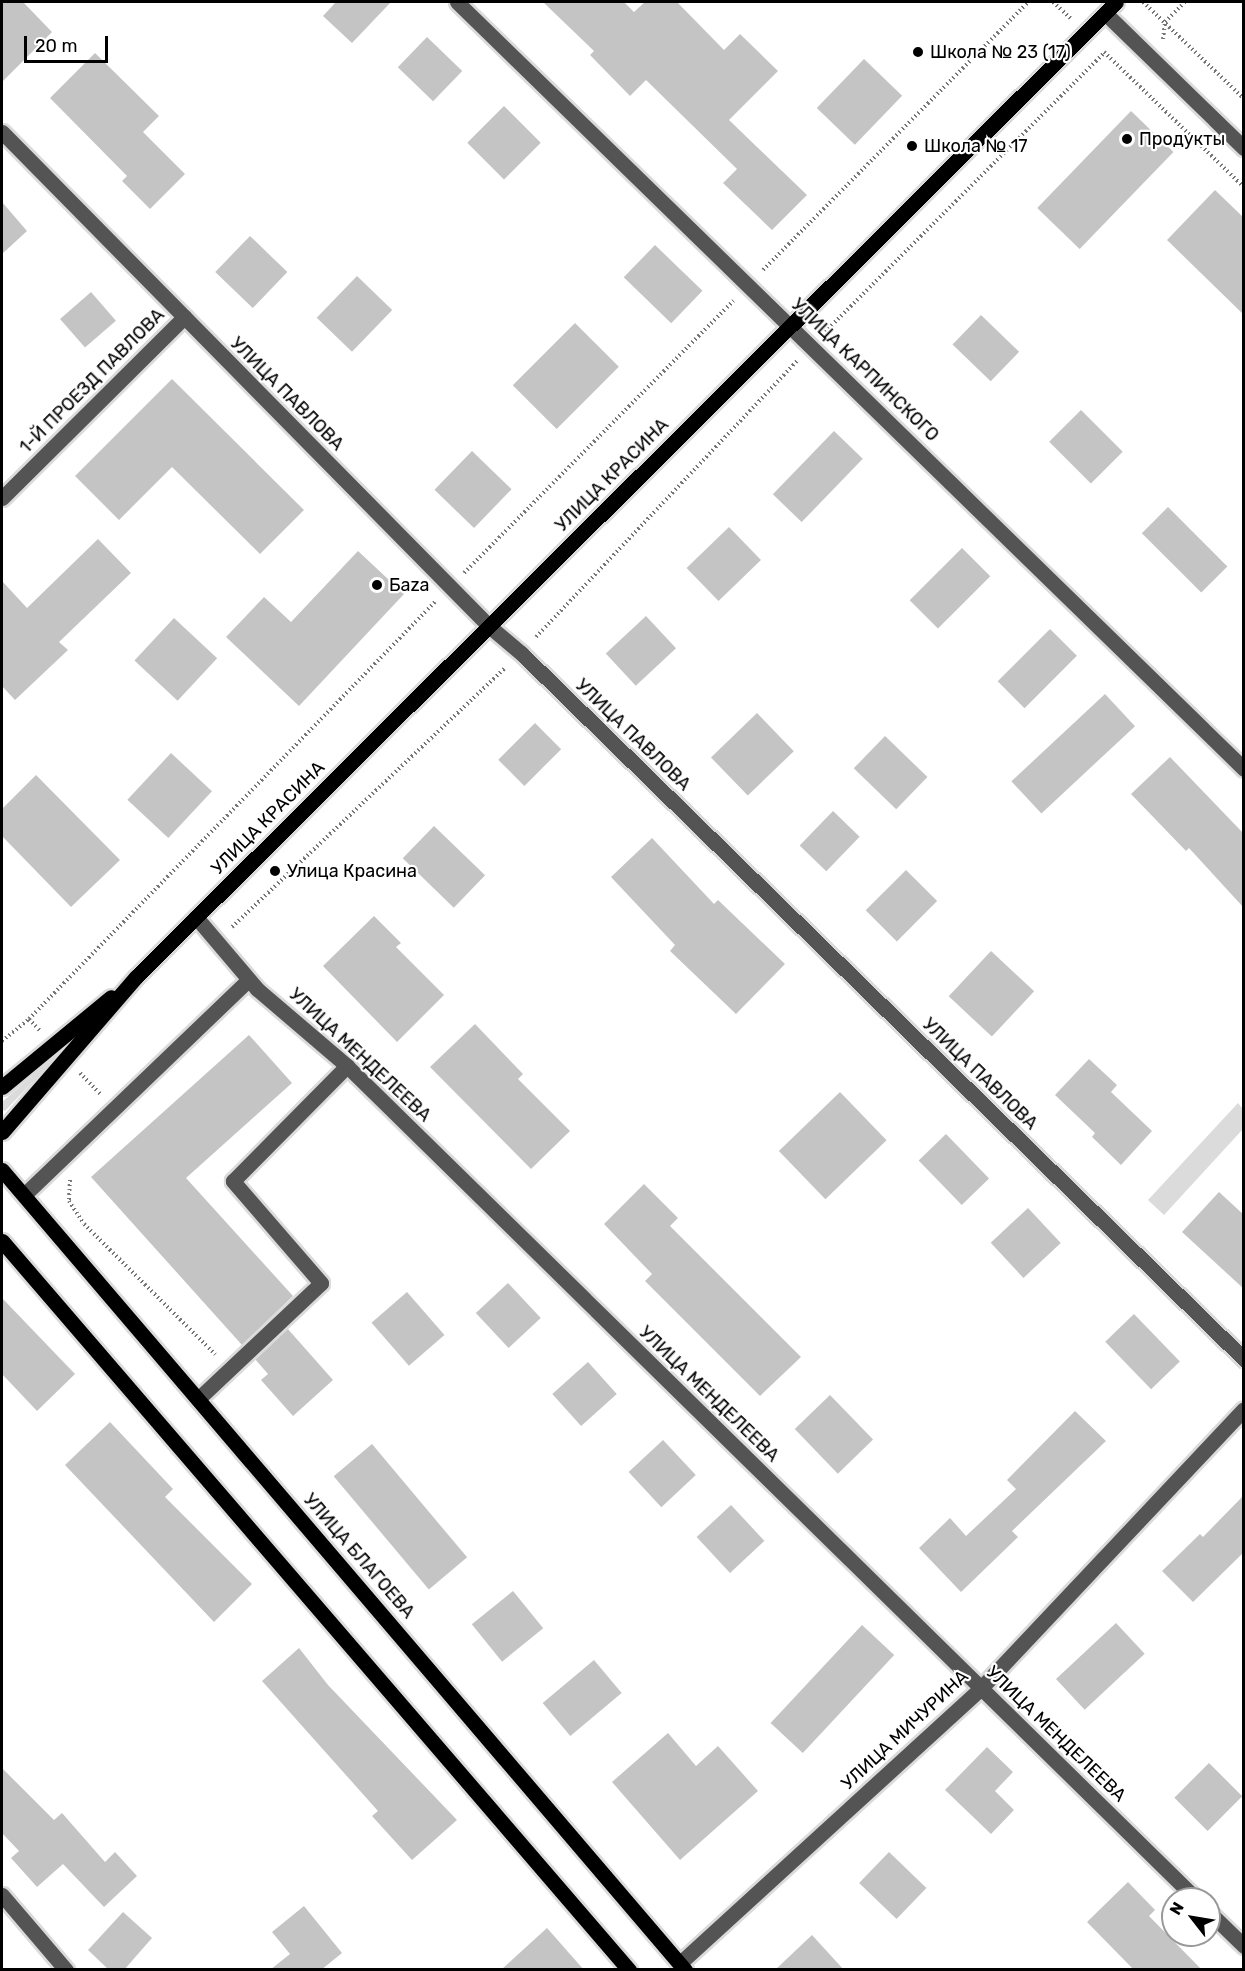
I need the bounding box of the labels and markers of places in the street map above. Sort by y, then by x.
place label: Школа № 23 (17) [930,41,1071,63]
marker: Школа № 23 (17) [911,45,925,59]
place label: Продукты [1139,128,1225,150]
marker: Продукты [1120,132,1134,146]
place label: Школа № 17 [924,135,1028,157]
marker: Школа № 17 [905,139,919,153]
place label: Баza [389,574,430,596]
marker: Баza [370,578,384,592]
place label: Улица Красина [287,860,417,882]
marker: Улица Красина [268,864,282,878]

